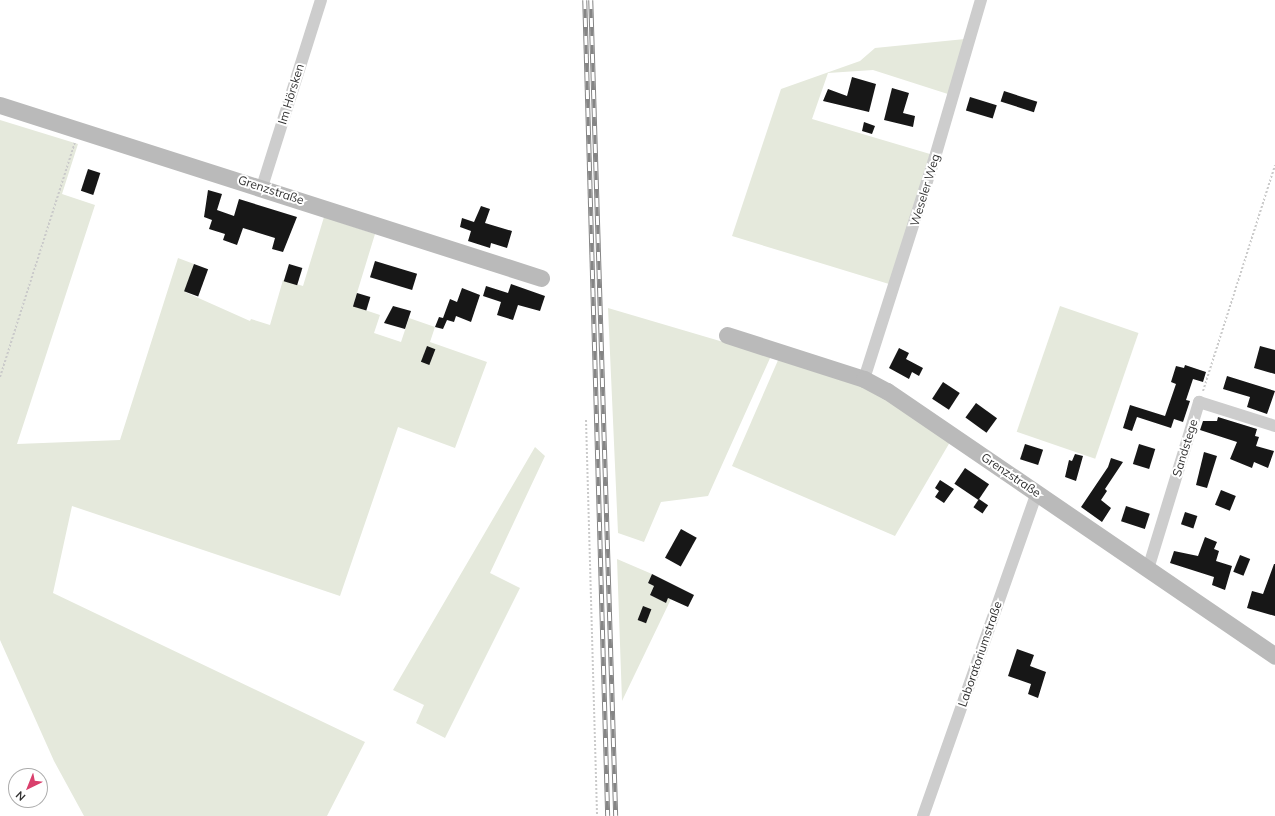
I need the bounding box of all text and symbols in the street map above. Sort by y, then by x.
street label: Im Hörsken [275,62,307,126]
street label: Weseler Weg [907,152,943,228]
street label: Grenzstraße [236,173,306,207]
street label: Sandstege [1169,418,1201,478]
street label: Grenzstraße [979,450,1043,500]
street label: Laboratoriumstraße [955,599,1005,709]
north arrow [8,768,48,808]
text: N [13,788,28,804]

